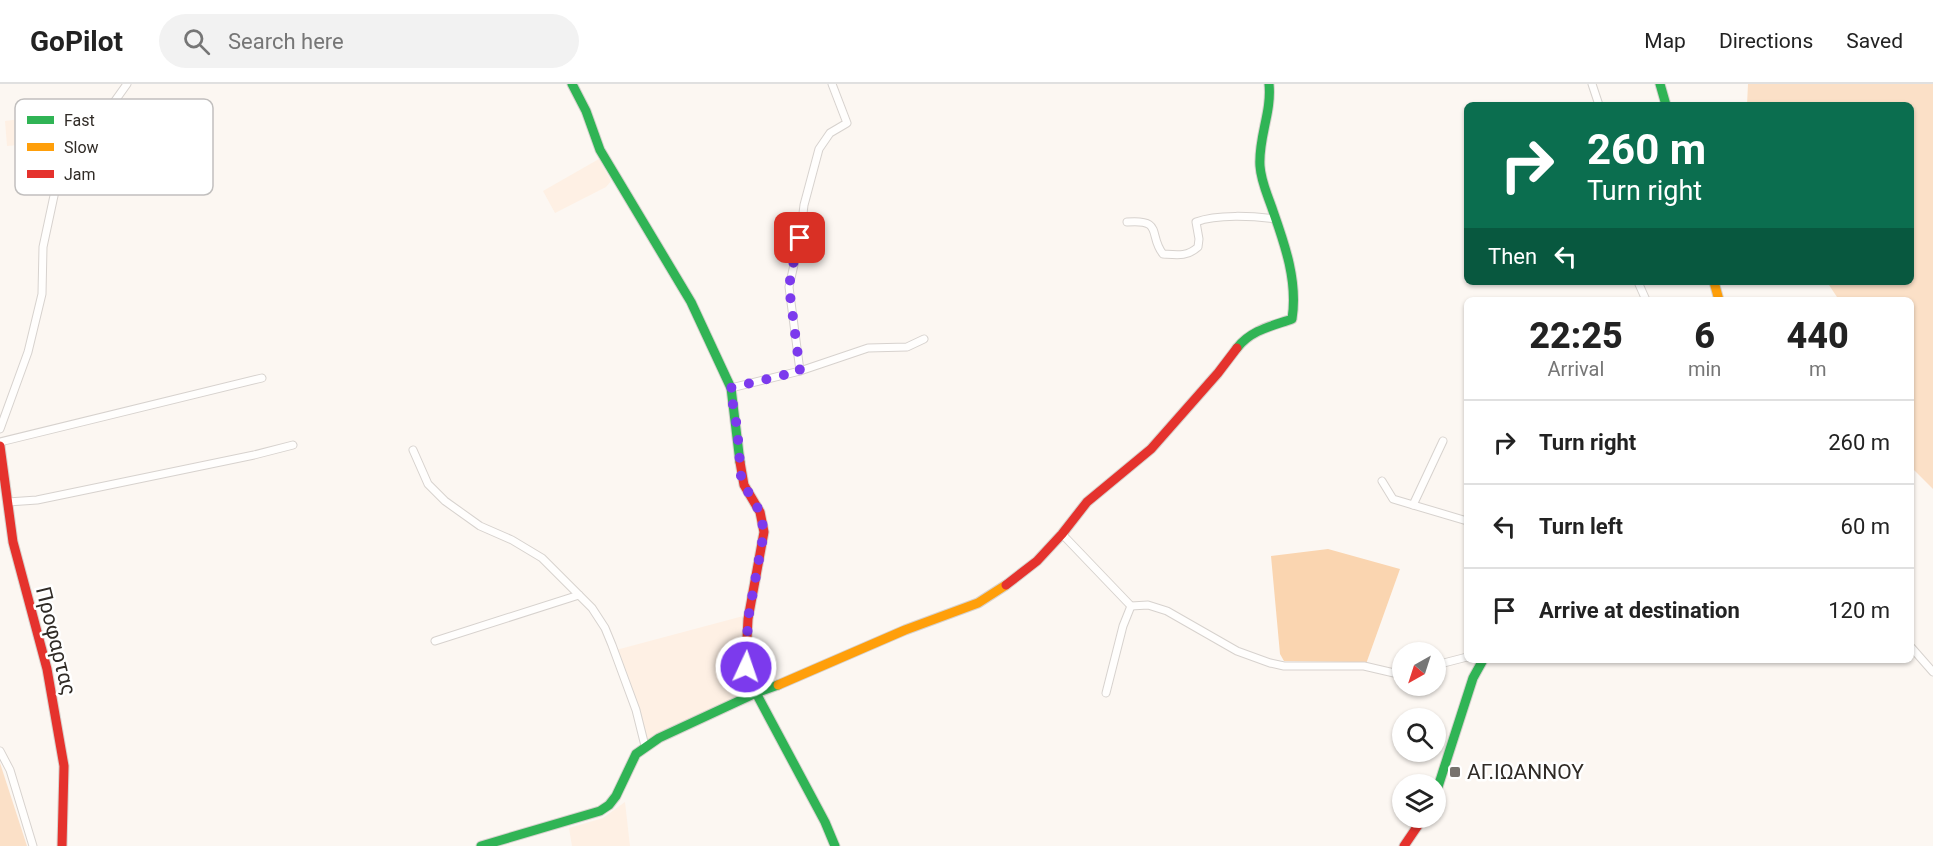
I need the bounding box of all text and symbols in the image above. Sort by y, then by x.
search box [159,14,579,68]
text: GoPilot [30,25,123,58]
icon: search [180,25,213,58]
text: Search here [228,29,344,54]
text: Map [1644,29,1686,53]
text: Directions [1719,29,1813,53]
text: Saved [1846,29,1903,53]
legend [15,99,213,195]
text: Fast [64,111,95,130]
text: 260 m [1587,125,1706,174]
icon: right [1488,126,1566,204]
text: Slow [64,138,99,157]
text: Jam [64,165,96,184]
text: Turn right [1587,175,1702,207]
pin [774,212,825,263]
icon: arrive [783,221,816,254]
icon: left [1549,240,1582,273]
text: Then [1488,244,1537,269]
text: 22:25 [1529,315,1623,357]
text: 6 [1694,315,1715,357]
text: 440 [1787,315,1849,357]
text: Arrival [1548,357,1604,381]
text: min [1688,357,1721,381]
text: m [1809,357,1826,381]
icon: right [1488,426,1521,459]
text: Turn right [1539,430,1636,455]
text: 260 m [1828,430,1890,455]
icon: left [1488,510,1521,543]
text: Turn left [1539,514,1623,539]
text: 60 m [1841,514,1890,539]
street label: Προφαρτας [31,584,81,698]
icon: arrive [1488,594,1521,627]
text: Arrive at destination [1539,598,1740,623]
text: 120 m [1828,598,1890,623]
position arrow [714,635,778,699]
north arrow [1392,642,1446,696]
map controls [1392,642,1446,828]
button: search [1392,708,1446,762]
place label: ΑΓ.ΙΩΑΝΝΟΥ [1467,760,1584,784]
marker: ΑΓ.ΙΩΑΝΝΟΥ [1448,765,1462,779]
button: layers [1392,774,1446,828]

